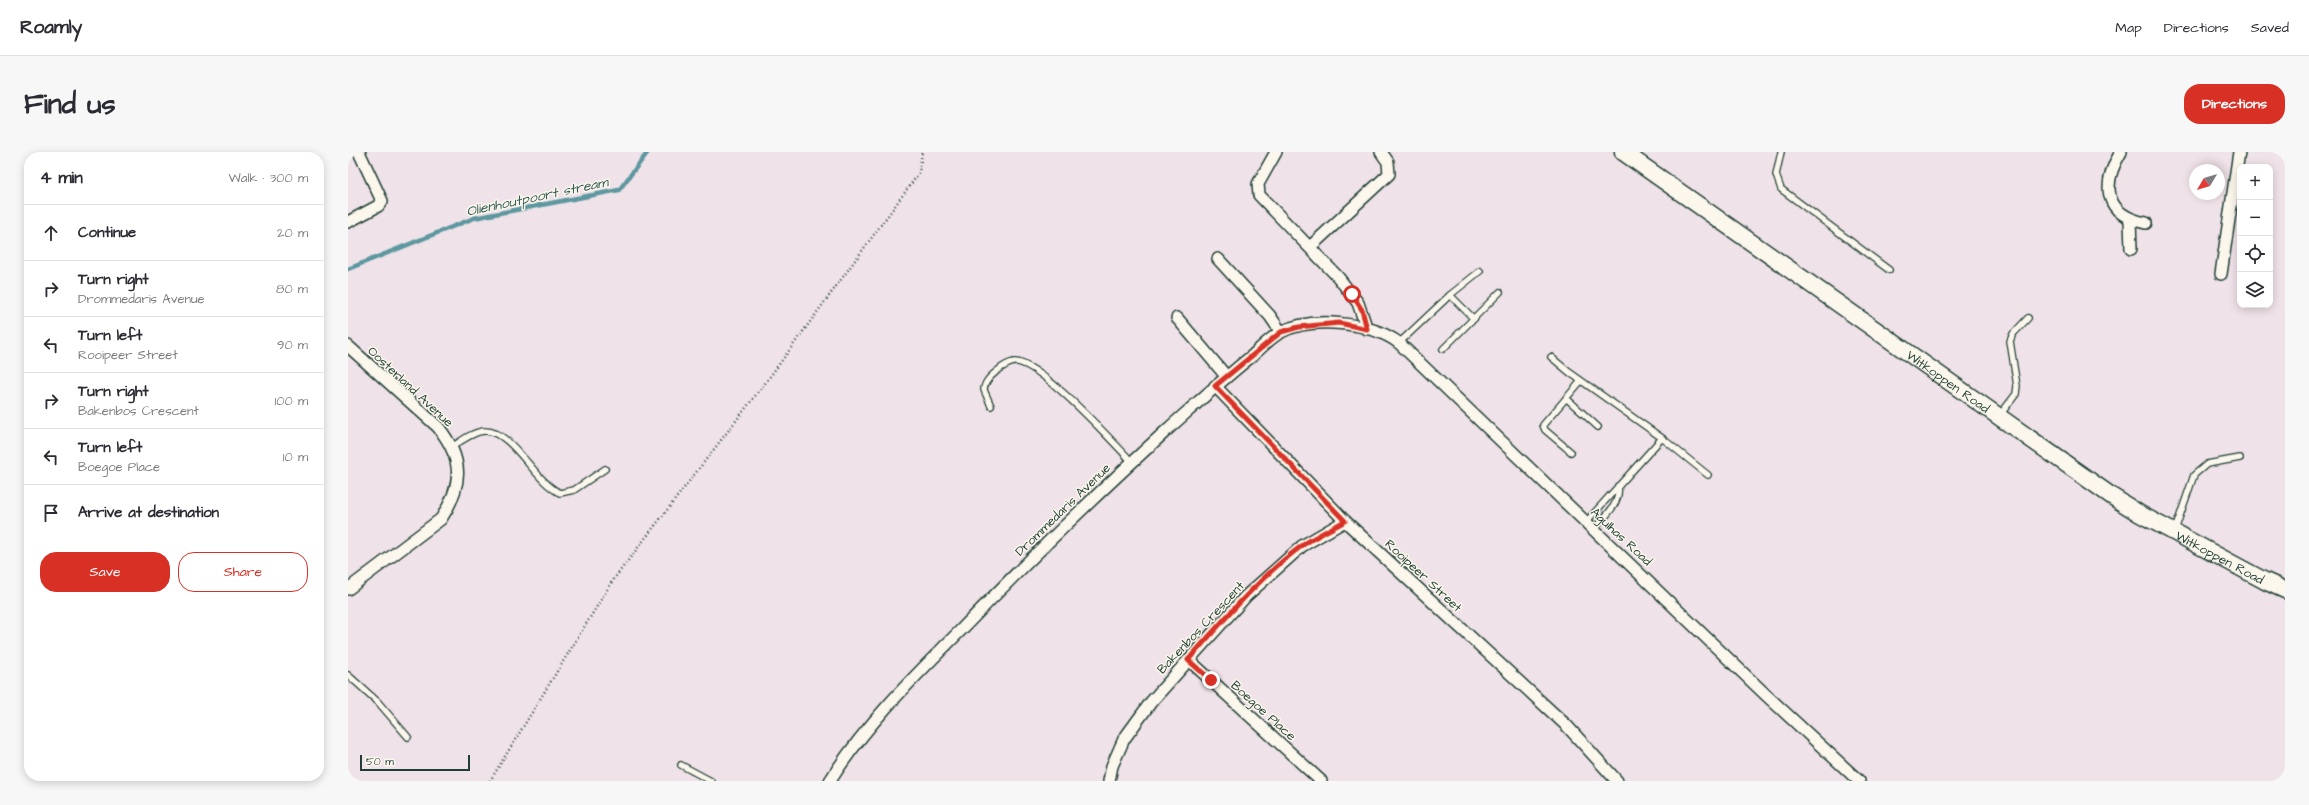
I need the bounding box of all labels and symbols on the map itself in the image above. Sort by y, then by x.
north arrow [2189,164,2225,200]
water label: Olienhoutpoort stream [465,172,612,222]
route start [1343,285,1361,303]
street label: Oosterland Avenue [363,342,457,431]
street label: Witkoppen Road [1903,346,1993,418]
street label: Drommedaris Avenue [1011,459,1114,560]
street label: Agulhas Road [1586,503,1656,571]
street label: Witkoppen Road [2172,527,2267,589]
street label: Rooipeer Street [1381,535,1466,617]
street label: Bakenbos Crescent [1153,577,1249,678]
route end [1202,671,1220,689]
street label: Boegoe Place [1226,677,1300,746]
scale bar [360,753,470,772]

